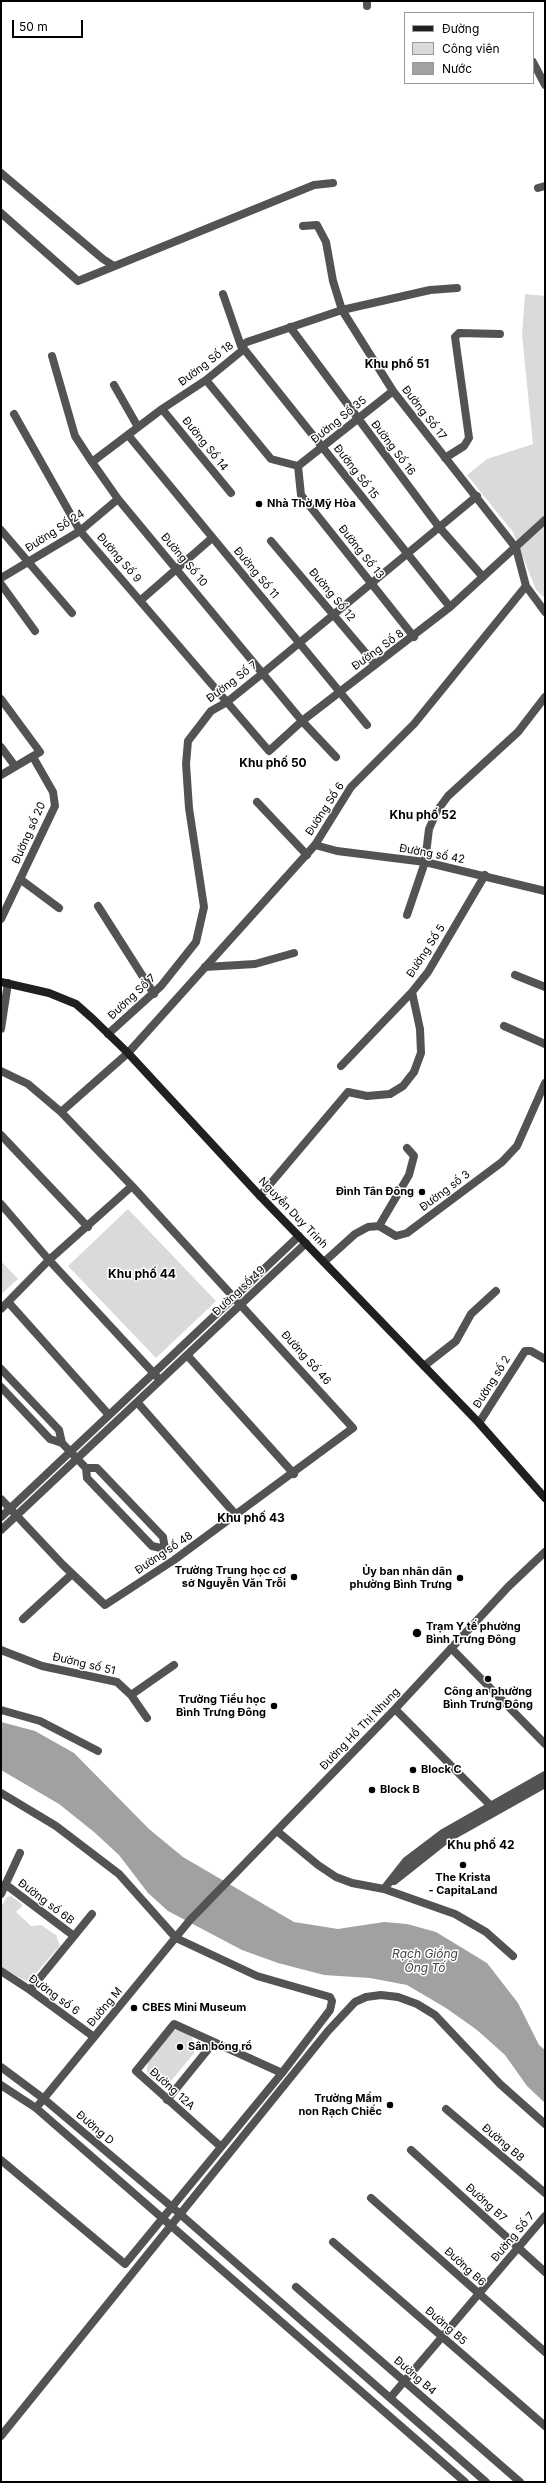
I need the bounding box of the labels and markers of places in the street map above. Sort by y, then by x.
place label: Nhà Thờ Mỹ Hòa [267,497,356,511]
marker: Nhà Thờ Mỹ Hòa [254,499,264,509]
place label: Đình Tân Đông [336,1185,414,1199]
marker: Đình Tân Đông [417,1187,427,1197]
place label: Trường Trung học cơ sở Nguyễn Văn Trỗi [175,1564,286,1590]
place label: Ủy ban nhân dân phường Bình Trưng [350,1565,452,1591]
marker: Trường Trung học cơ sở Nguyễn Văn Trỗi [289,1572,299,1582]
marker: Ủy ban nhân dân phường Bình Trưng [455,1573,465,1583]
place label: Trạm Y tế phường Bình Trưng Đông [426,1620,521,1646]
marker: Trạm Y tế phường Bình Trưng Đông [411,1627,423,1639]
marker: Công an phường Bình Trưng Đông [483,1674,493,1684]
place label: Công an phường Bình Trưng Đông [443,1685,533,1711]
place label: Trường Tiểu học Bình Trưng Đông [176,1693,266,1719]
marker: Trường Tiểu học Bình Trưng Đông [269,1701,279,1711]
place label: Block C [421,1763,462,1777]
marker: Block C [408,1765,418,1775]
place label: Block B [380,1783,420,1797]
marker: Block B [367,1785,377,1795]
marker: The Krista - CapitaLand [458,1860,468,1870]
place label: The Krista - CapitaLand [428,1871,498,1897]
place label: CBES Mini Museum [142,2001,246,2015]
marker: CBES Mini Museum [129,2003,139,2013]
place label: Sân bóng rổ [188,2040,252,2054]
marker: Sân bóng rổ [175,2042,185,2052]
place label: Trường Mầm non Rạch Chiếc [298,2092,382,2118]
marker: Trường Mầm non Rạch Chiếc [385,2100,395,2110]

